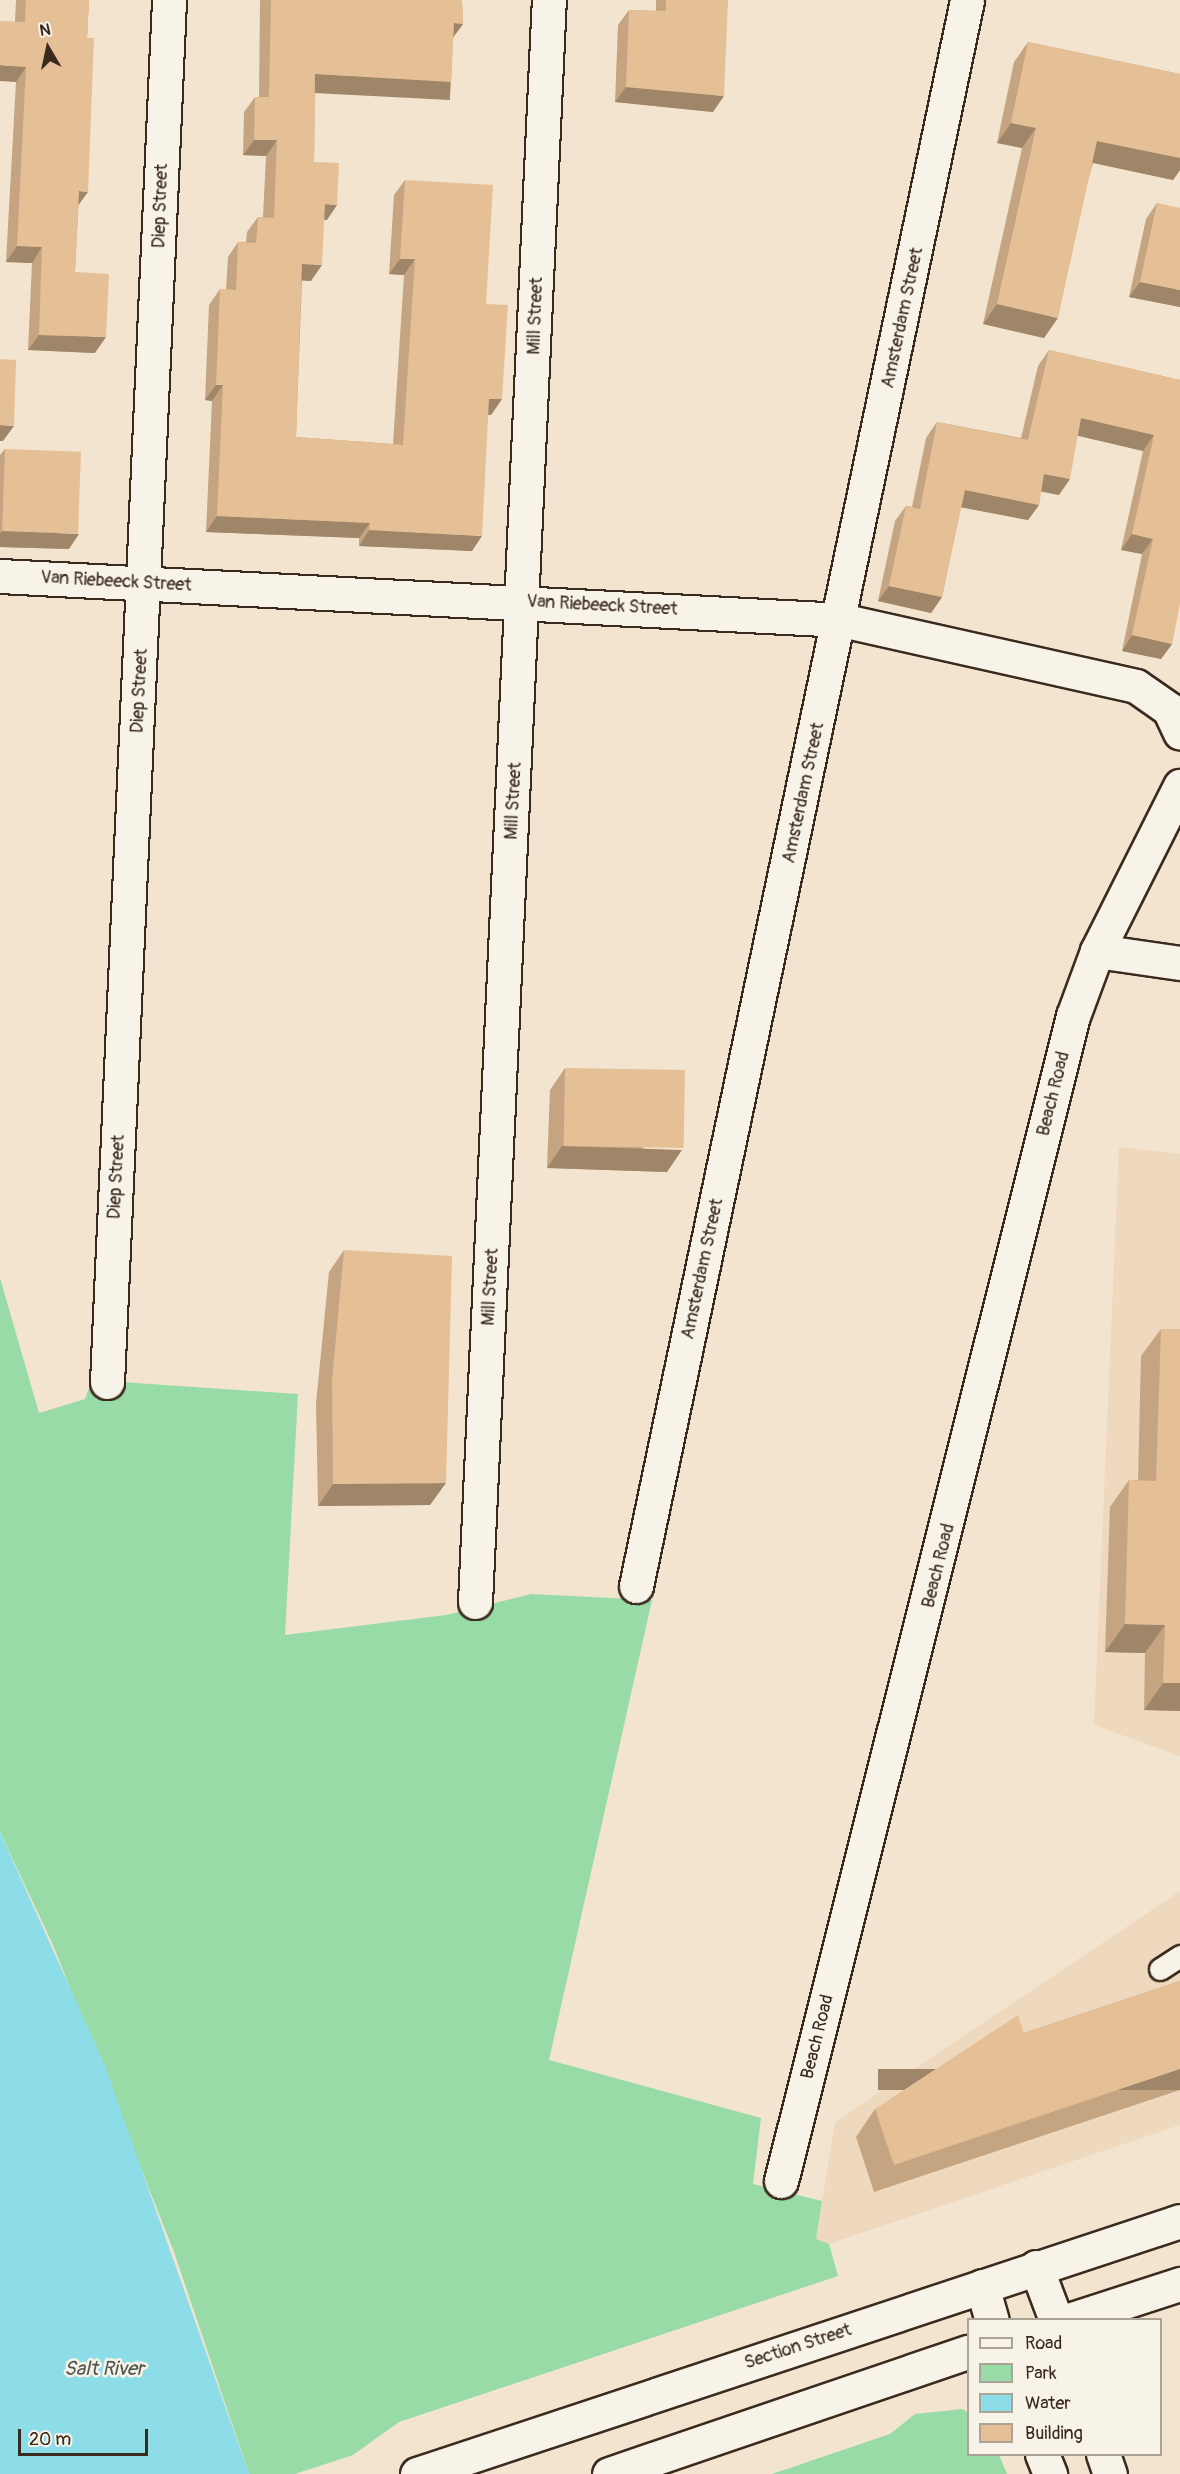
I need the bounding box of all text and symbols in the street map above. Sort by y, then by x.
north arrow [18,18,78,78]
text: N [38,19,52,41]
street label: Diep Street [149,163,173,249]
street label: Amsterdam Street [878,246,928,390]
street label: Mill Street [524,277,548,355]
street label: Van Riebeeck Street [40,567,192,597]
street label: Van Riebeeck Street [526,591,678,621]
street label: Diep Street [127,648,153,734]
street label: Amsterdam Street [779,721,829,865]
street label: Mill Street [501,762,527,840]
street label: Beach Road [1033,1050,1075,1138]
street label: Diep Street [104,1134,130,1220]
street label: Amsterdam Street [678,1197,728,1341]
street label: Mill Street [478,1248,504,1326]
street label: Beach Road [918,1522,960,1610]
street label: Beach Road [797,1993,839,2081]
legend [967,2318,1162,2456]
street label: Section Street [742,2320,854,2374]
text: Road [1025,2332,1062,2355]
water label: Salt River [64,2356,144,2380]
text: Park [1025,2362,1057,2385]
text: Water [1025,2392,1071,2415]
scale bar [21,2417,152,2455]
text: Building [1025,2422,1083,2445]
text: 20 m [29,2428,71,2451]

